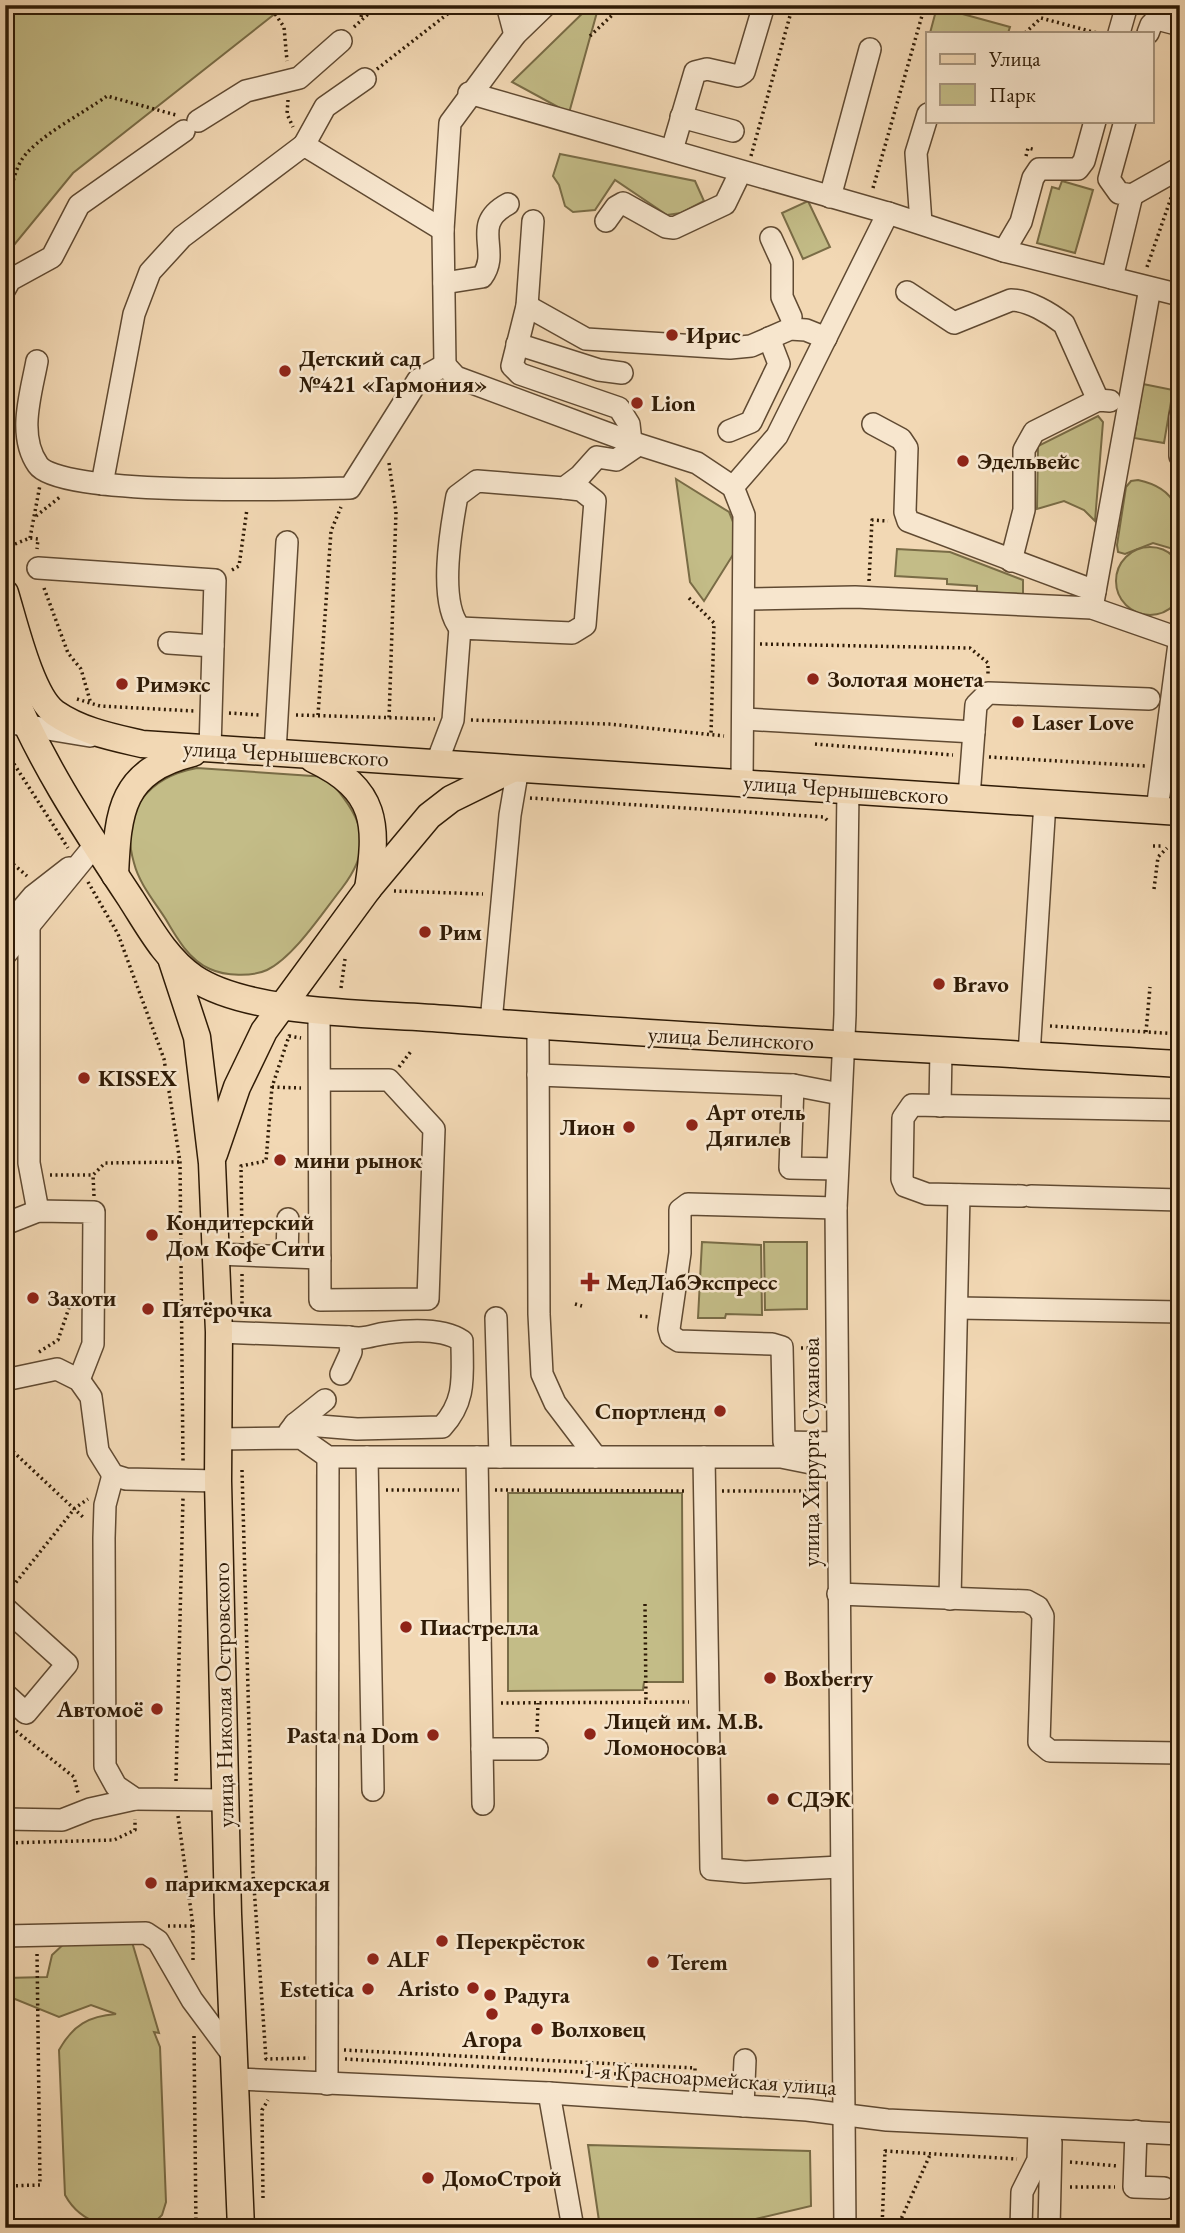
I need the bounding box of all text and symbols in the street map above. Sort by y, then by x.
legend [926,32,1154,122]
text: Улица [988,45,1041,72]
text: Парк [989,81,1036,108]
place label: Ирис [686,320,741,350]
marker: Ирис [664,327,680,343]
place label: Детский сад №421 «Гармония» [299,343,487,399]
marker: Детский сад №421 «Гармония» [277,363,293,379]
place label: Lion [651,388,696,418]
marker: Lion [629,395,645,411]
place label: Эдельвейс [977,446,1080,476]
marker: Эдельвейс [955,453,971,469]
place label: Золотая монета [827,664,985,694]
place label: Римэкс [136,669,211,699]
marker: Золотая монета [805,671,821,687]
marker: Римэкс [114,676,130,692]
place label: Laser Love [1032,707,1134,737]
marker: Laser Love [1010,714,1026,730]
street label: улица Чернышевского [182,733,390,773]
street label: улица Чернышевского [742,767,950,811]
place label: Рим [439,917,482,947]
marker: Рим [417,924,433,940]
place label: Bravo [953,969,1009,999]
marker: Bravo [931,976,947,992]
street label: улица Белинского [647,1019,815,1057]
place label: KISSEX [98,1063,178,1093]
marker: KISSEX [76,1070,92,1086]
place label: Арт отель Дягилев [705,1097,806,1153]
place label: Лион [560,1112,615,1142]
marker: Арт отель Дягилев [684,1117,700,1133]
marker: Лион [621,1119,637,1135]
place label: мини рынок [294,1145,422,1175]
marker: мини рынок [272,1152,288,1168]
place label: Кондитерский Дом Кофе Сити [166,1207,325,1263]
marker: Кондитерский Дом Кофе Сити [144,1227,160,1243]
place label: МедЛабЭкспресс [606,1267,778,1297]
marker: МедЛабЭкспресс [580,1272,600,1292]
place label: Захоти [47,1283,117,1313]
marker: Захоти [25,1290,41,1306]
place label: Пятёрочка [162,1294,273,1324]
marker: Пятёрочка [140,1301,156,1317]
street label: улица Хирурга Суханова [796,1336,826,1567]
place label: Спортленд [595,1396,706,1426]
marker: Спортленд [712,1403,728,1419]
street label: улица Николая Островского [206,1562,240,1828]
place label: Пиастрелла [420,1612,540,1642]
marker: Пиастрелла [398,1619,414,1635]
place label: Boxberry [784,1663,874,1693]
marker: Boxberry [762,1670,778,1686]
place label: Автомоё [56,1694,143,1724]
marker: Автомоё [149,1701,165,1717]
place label: Лицей им. М.В. Ломоносова [604,1706,764,1762]
place label: Pasta na Dom [287,1720,419,1750]
marker: Лицей им. М.В. Ломоносова [582,1726,598,1742]
marker: Pasta na Dom [425,1727,441,1743]
place label: СДЭК [787,1784,852,1814]
marker: СДЭК [765,1791,781,1807]
place label: парикмахерская [165,1868,330,1898]
marker: парикмахерская [143,1875,159,1891]
place label: Перекрёсток [456,1926,585,1956]
marker: Перекрёсток [434,1933,450,1949]
place label: ALF [386,1944,430,1974]
place label: Terem [667,1947,728,1977]
marker: ALF [365,1951,381,1967]
marker: Terem [645,1954,661,1970]
place label: Aristo [397,1973,459,2003]
place label: Estetica [280,1974,355,2004]
marker: Aristo [465,1980,481,1996]
place label: Радуга [504,1980,571,2010]
marker: Estetica [360,1981,376,1997]
marker: Радуга [482,1987,498,2003]
marker: Агора [484,2006,500,2022]
place label: Волховец [551,2014,646,2044]
marker: Волховец [529,2021,545,2037]
place label: Агора [461,2024,523,2054]
street label: 1-я Красноармейская улица [582,2054,838,2102]
place label: ДомоСтрой [442,2163,562,2193]
marker: ДомоСтрой [420,2170,436,2186]

